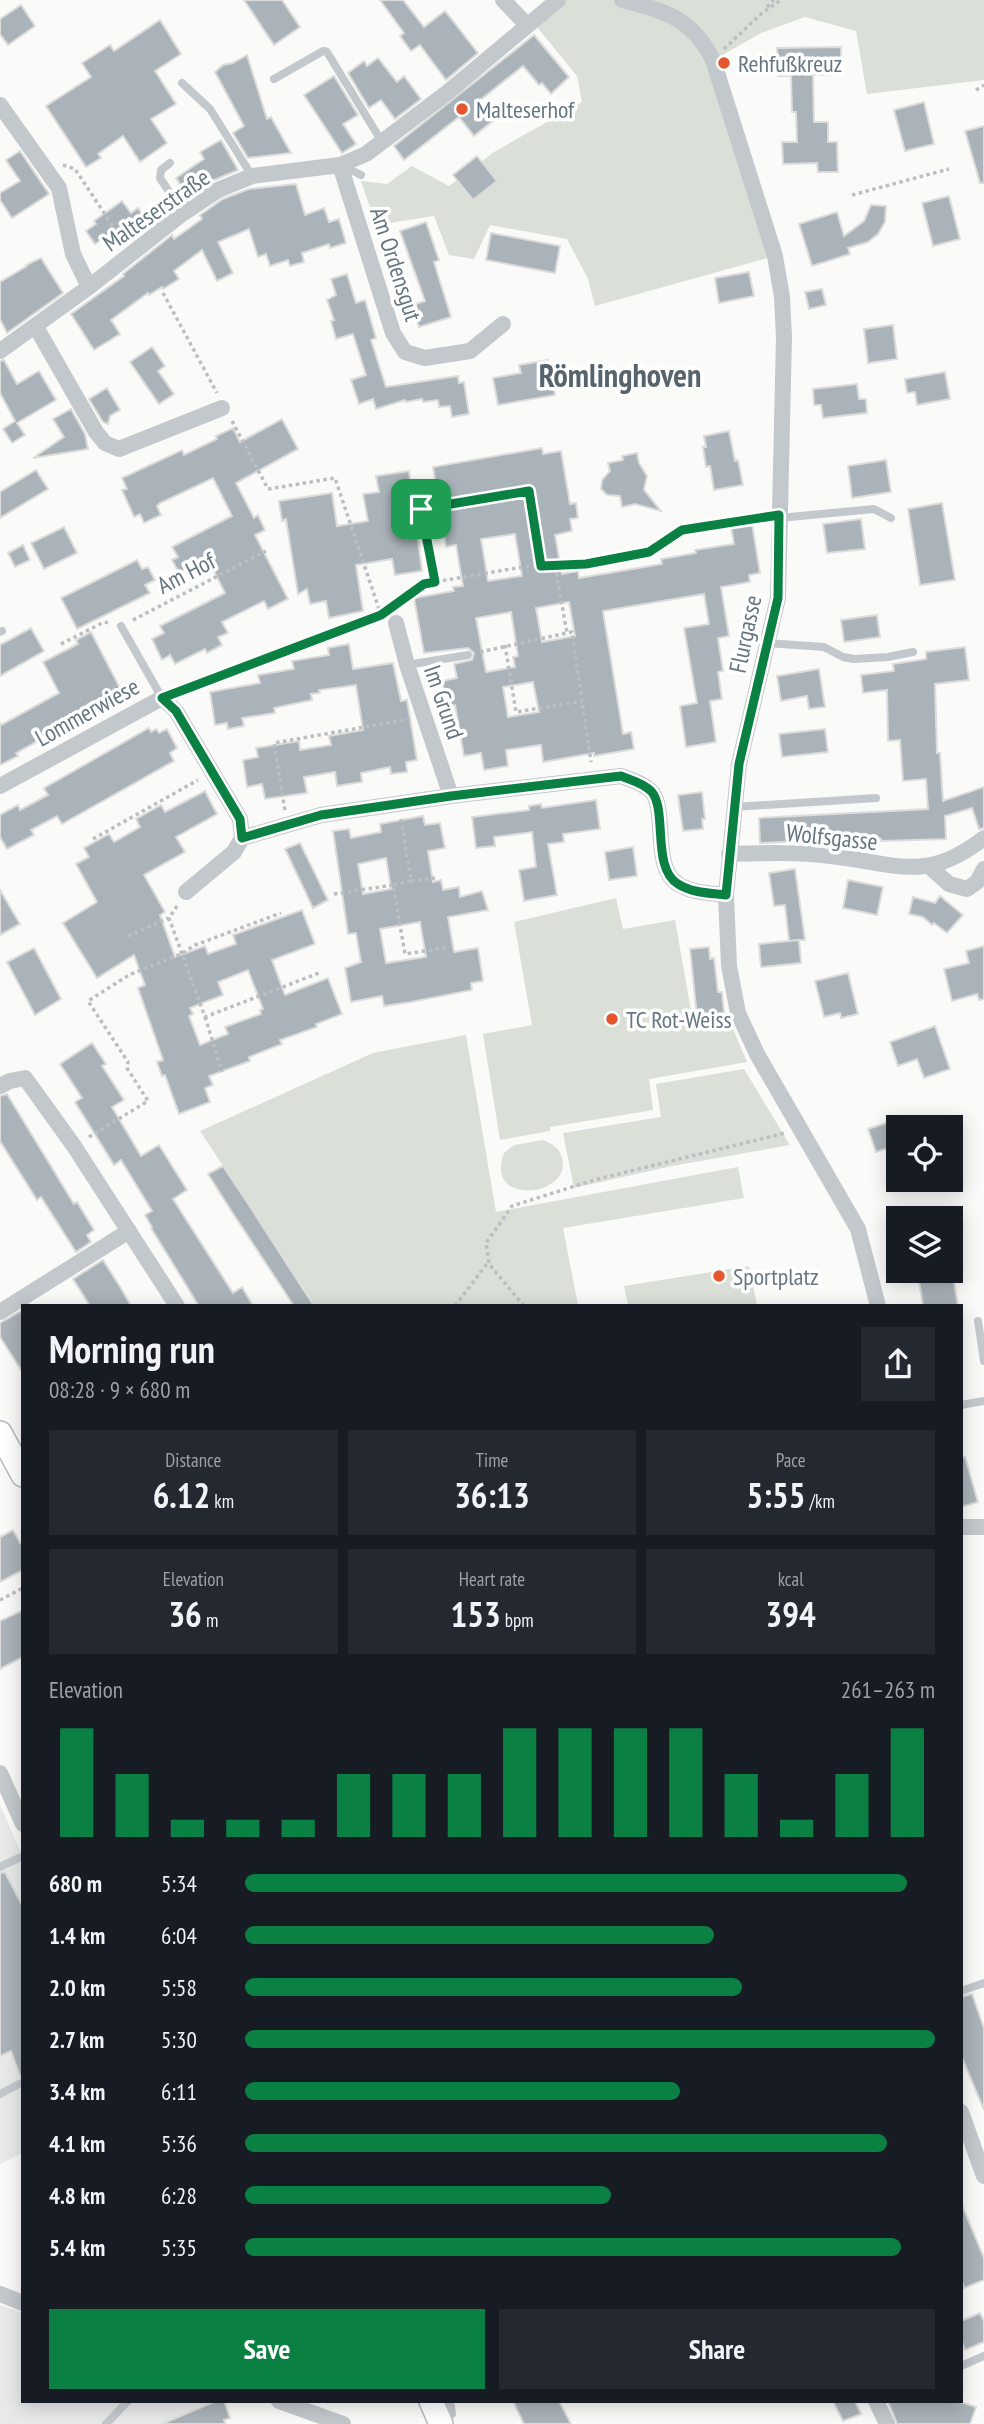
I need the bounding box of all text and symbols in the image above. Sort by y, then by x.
place label: Rehfußkreuz [738,48,842,79]
marker: Rehfußkreuz [716,55,732,71]
place label: Malteserhof [476,94,575,125]
marker: Malteserhof [454,101,470,117]
street label: Malteserstraße [96,162,216,258]
street label: Am Ordensgut [363,203,429,325]
district label: Römlinghoven [539,354,701,396]
pin [391,479,451,539]
icon: arrive [402,490,440,528]
street label: Am Hof [152,545,221,601]
street label: Flurgasse [722,592,768,676]
street label: Im Grund [417,661,471,743]
street label: Lommerwiese [29,671,145,753]
street label: Wolfsgasse [785,817,879,857]
place label: TC Rot-Weiss [626,1004,732,1035]
marker: TC Rot-Weiss [604,1011,620,1027]
map controls [886,1115,963,1283]
button: locate [886,1115,963,1192]
button: layers [886,1206,963,1283]
place label: Sportplatz [733,1261,819,1292]
marker: Sportplatz [711,1268,727,1284]
text: Morning run [49,1324,215,1373]
button: share [861,1327,935,1401]
text: 08:28 · 9 × 680 m [49,1375,190,1404]
text: Distance [165,1448,221,1472]
text: Time [476,1448,508,1472]
text: Pace [776,1448,806,1472]
text: 6.12 [153,1472,210,1518]
text: 36:13 [454,1472,530,1518]
text: 5:55 [746,1472,805,1518]
text: km [210,1489,234,1513]
text: /km [805,1489,835,1513]
text: Elevation [163,1567,224,1591]
text: Heart rate [459,1567,525,1591]
text: kcal [778,1567,804,1591]
text: 36 [168,1591,202,1637]
text: 153 [450,1591,501,1637]
text: 394 [766,1591,816,1637]
text: m [202,1608,218,1632]
text: bpm [501,1608,534,1632]
text: Elevation [49,1675,123,1704]
text: 261–263 m [841,1675,935,1704]
text: 680 m [49,1869,102,1898]
text: 5:34 [161,1869,197,1898]
text: 1.4 km [49,1921,105,1950]
text: 6:04 [161,1921,197,1950]
text: 2.0 km [49,1973,105,2002]
text: 5:58 [161,1973,197,2002]
text: 2.7 km [49,2025,104,2054]
text: 5:30 [161,2025,197,2054]
text: 3.4 km [49,2077,105,2106]
text: 6:11 [161,2077,197,2106]
text: 4.1 km [49,2129,105,2158]
text: 5:36 [161,2129,197,2158]
text: 4.8 km [49,2181,105,2210]
text: 6:28 [161,2181,197,2210]
text: 5.4 km [49,2233,105,2262]
text: 5:35 [161,2233,197,2262]
button: Save [49,2309,485,2389]
button: Share [499,2309,935,2389]

